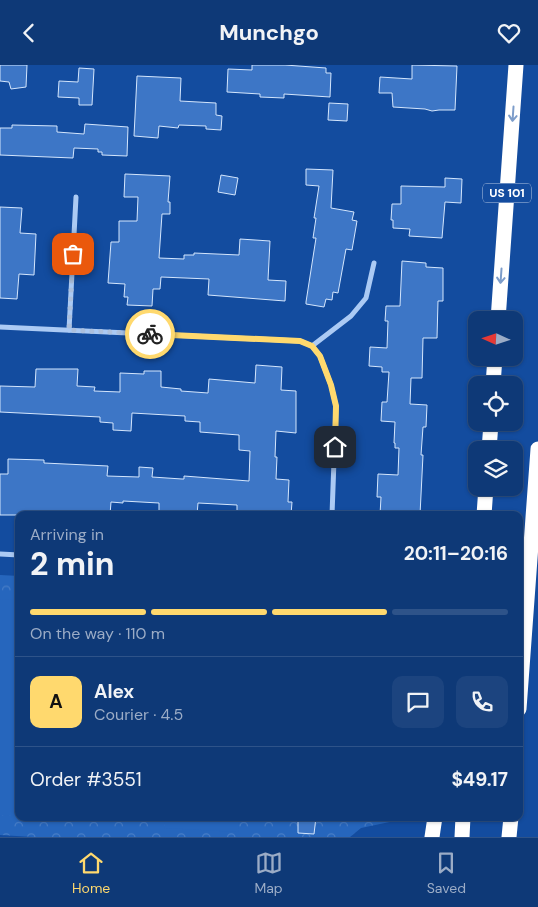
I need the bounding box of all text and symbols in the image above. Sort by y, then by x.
text: Munchgo [219,18,319,47]
icon: back [15,19,43,47]
icon: heart [495,19,523,47]
one-way arrow [508,105,517,121]
road number: US 101 [483,184,531,203]
pin [52,233,94,275]
icon: bag [59,240,87,268]
one-way arrow [497,267,506,283]
courier [125,309,175,359]
north arrow [468,311,522,366]
map controls [468,311,523,496]
icon: bike [136,320,164,348]
button: locate [468,376,523,431]
pin [314,426,356,468]
icon: home [321,433,349,461]
button: layers [468,441,523,496]
text: Arriving in [30,524,104,545]
text: 20:11–20:16 [404,541,508,566]
text: 2 min [30,543,115,585]
text: On the way · 110 m [30,623,165,644]
button: chat [392,676,444,728]
button: phone [456,676,508,728]
text: Alex [94,679,134,704]
text: A [49,689,63,714]
text: Courier · 4.5 [94,704,183,725]
text: Order #3551 [30,767,142,792]
text: $49.17 [451,767,508,792]
tab: Home [72,849,110,897]
tab: Map [254,849,283,897]
tab: Saved [427,849,466,897]

